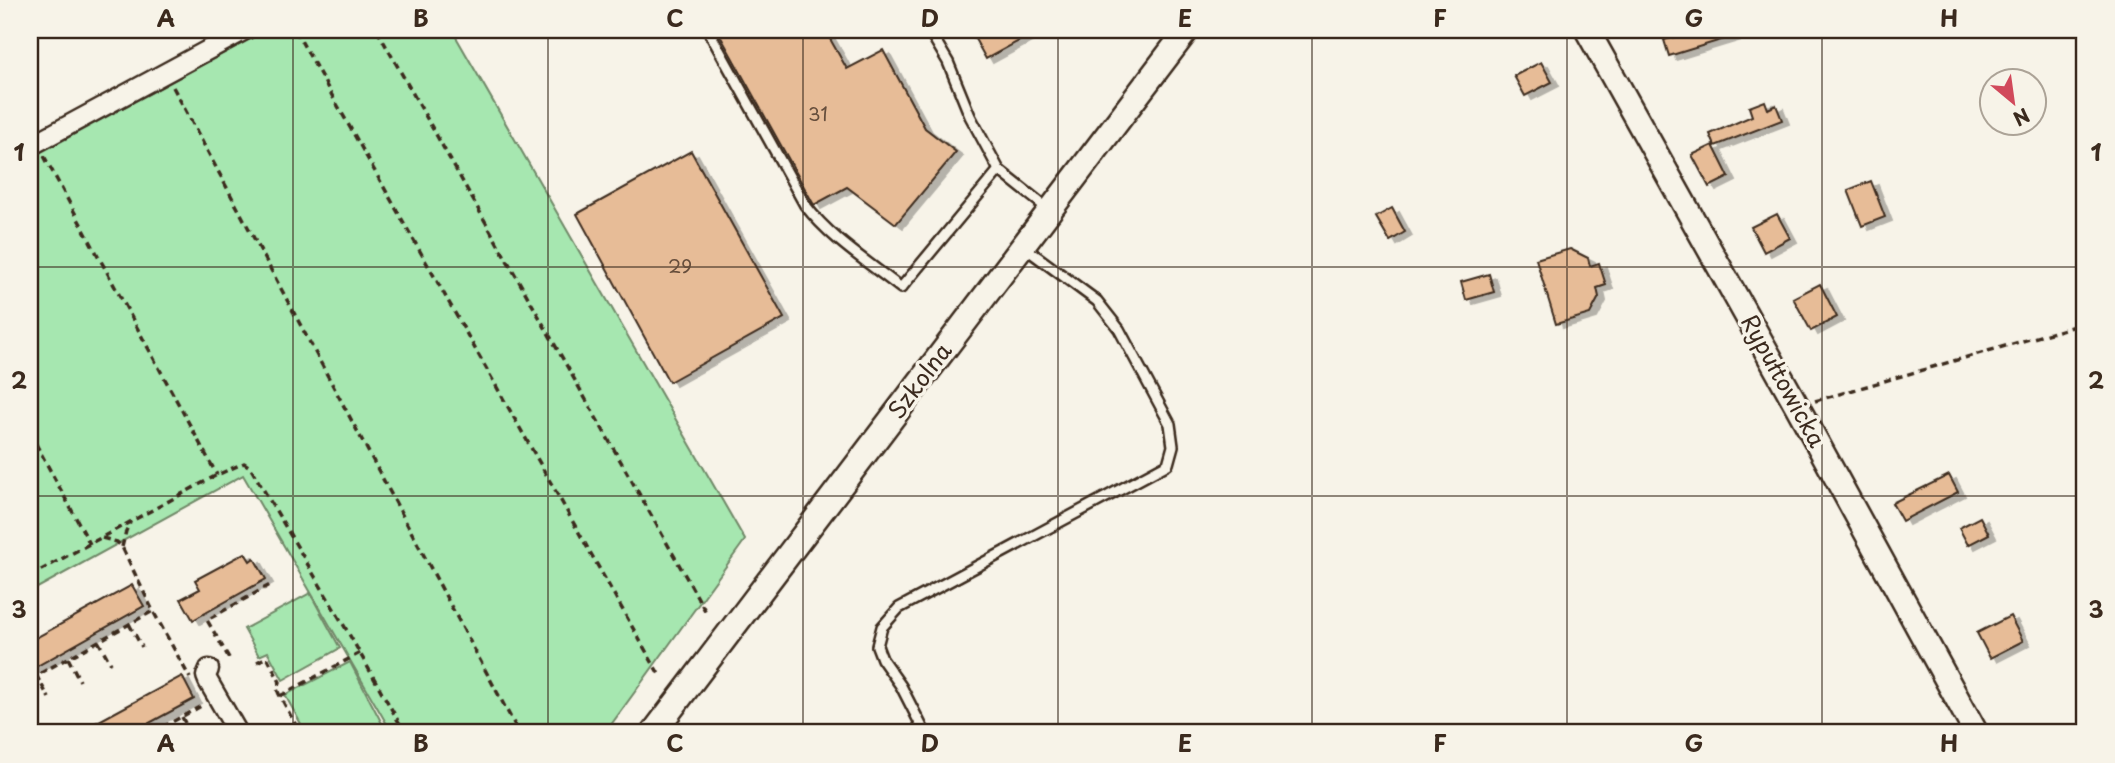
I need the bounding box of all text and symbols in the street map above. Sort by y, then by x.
text: A [157,0,175,35]
text: B [413,0,429,35]
text: C [666,0,684,35]
text: D [921,0,939,35]
text: E [1178,0,1192,35]
text: F [1433,0,1447,35]
text: G [1685,0,1703,35]
text: H [1940,0,1958,35]
north arrow [1979,66,2048,136]
house number: 31 [808,99,828,127]
text: N [2008,102,2035,134]
text: 1 [14,134,25,169]
text: 1 [2091,134,2102,169]
house number: 29 [668,251,692,279]
street label: Rypułtowicka [1733,307,1836,454]
street label: Szkolna [878,334,960,426]
text: 2 [11,362,27,397]
text: 2 [2088,362,2104,397]
text: 3 [11,591,27,626]
text: 3 [2088,591,2104,626]
text: A [157,725,175,760]
text: B [413,725,429,760]
text: C [666,725,684,760]
text: D [921,725,939,760]
text: E [1178,725,1192,760]
text: F [1433,725,1447,760]
text: G [1685,725,1703,760]
text: H [1940,725,1958,760]

